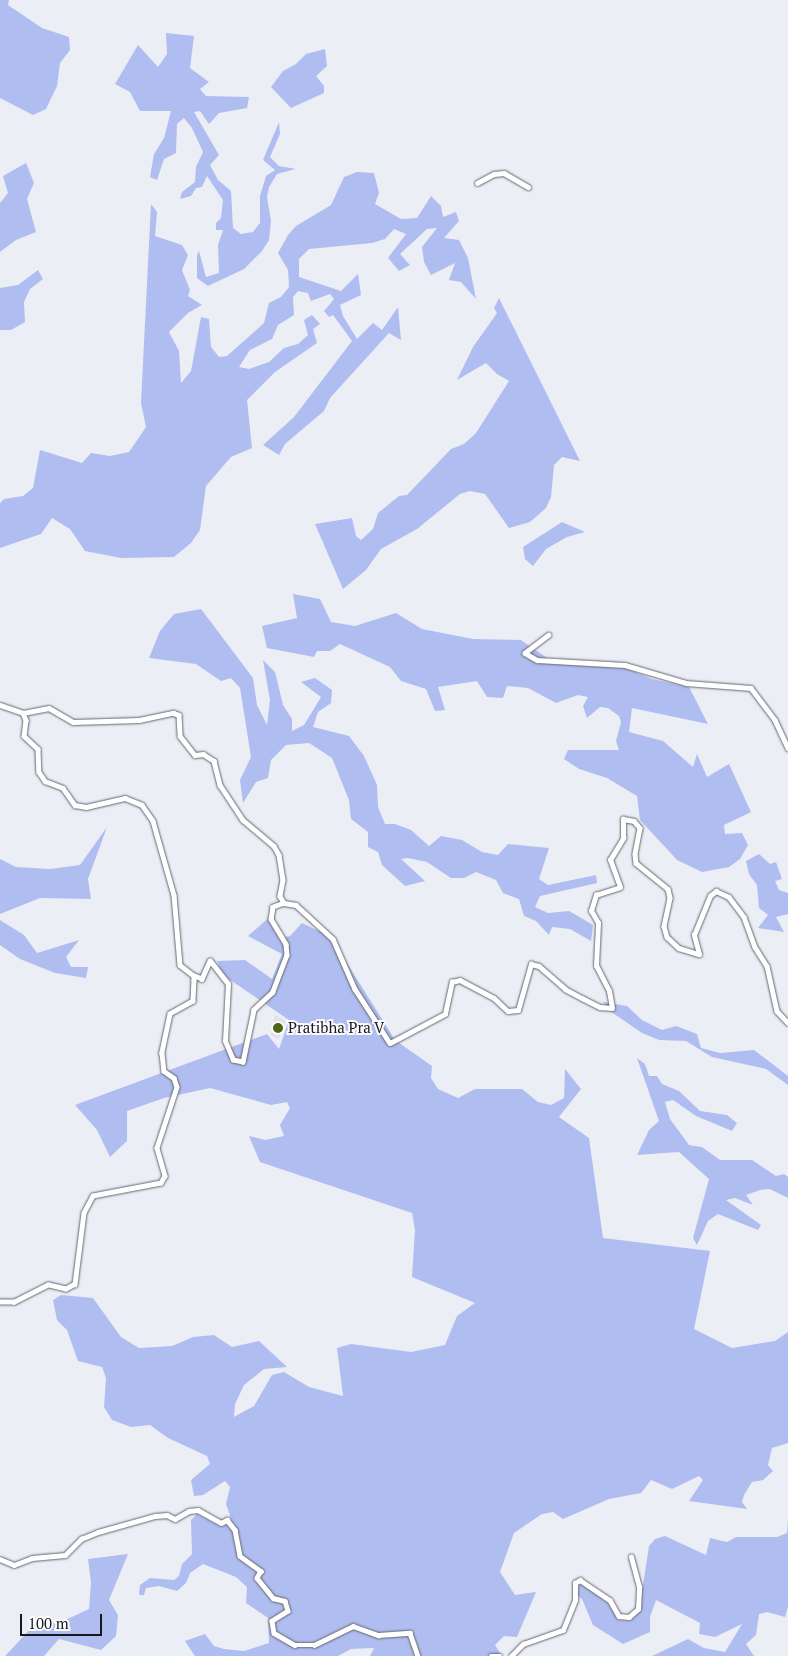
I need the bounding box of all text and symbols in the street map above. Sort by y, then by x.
place label: Pratibha Pra V [288,1019,385,1037]
marker: Pratibha Pra V [272,1022,284,1034]
scale bar [22,1604,105,1636]
text: 100 m [28,1613,69,1633]

